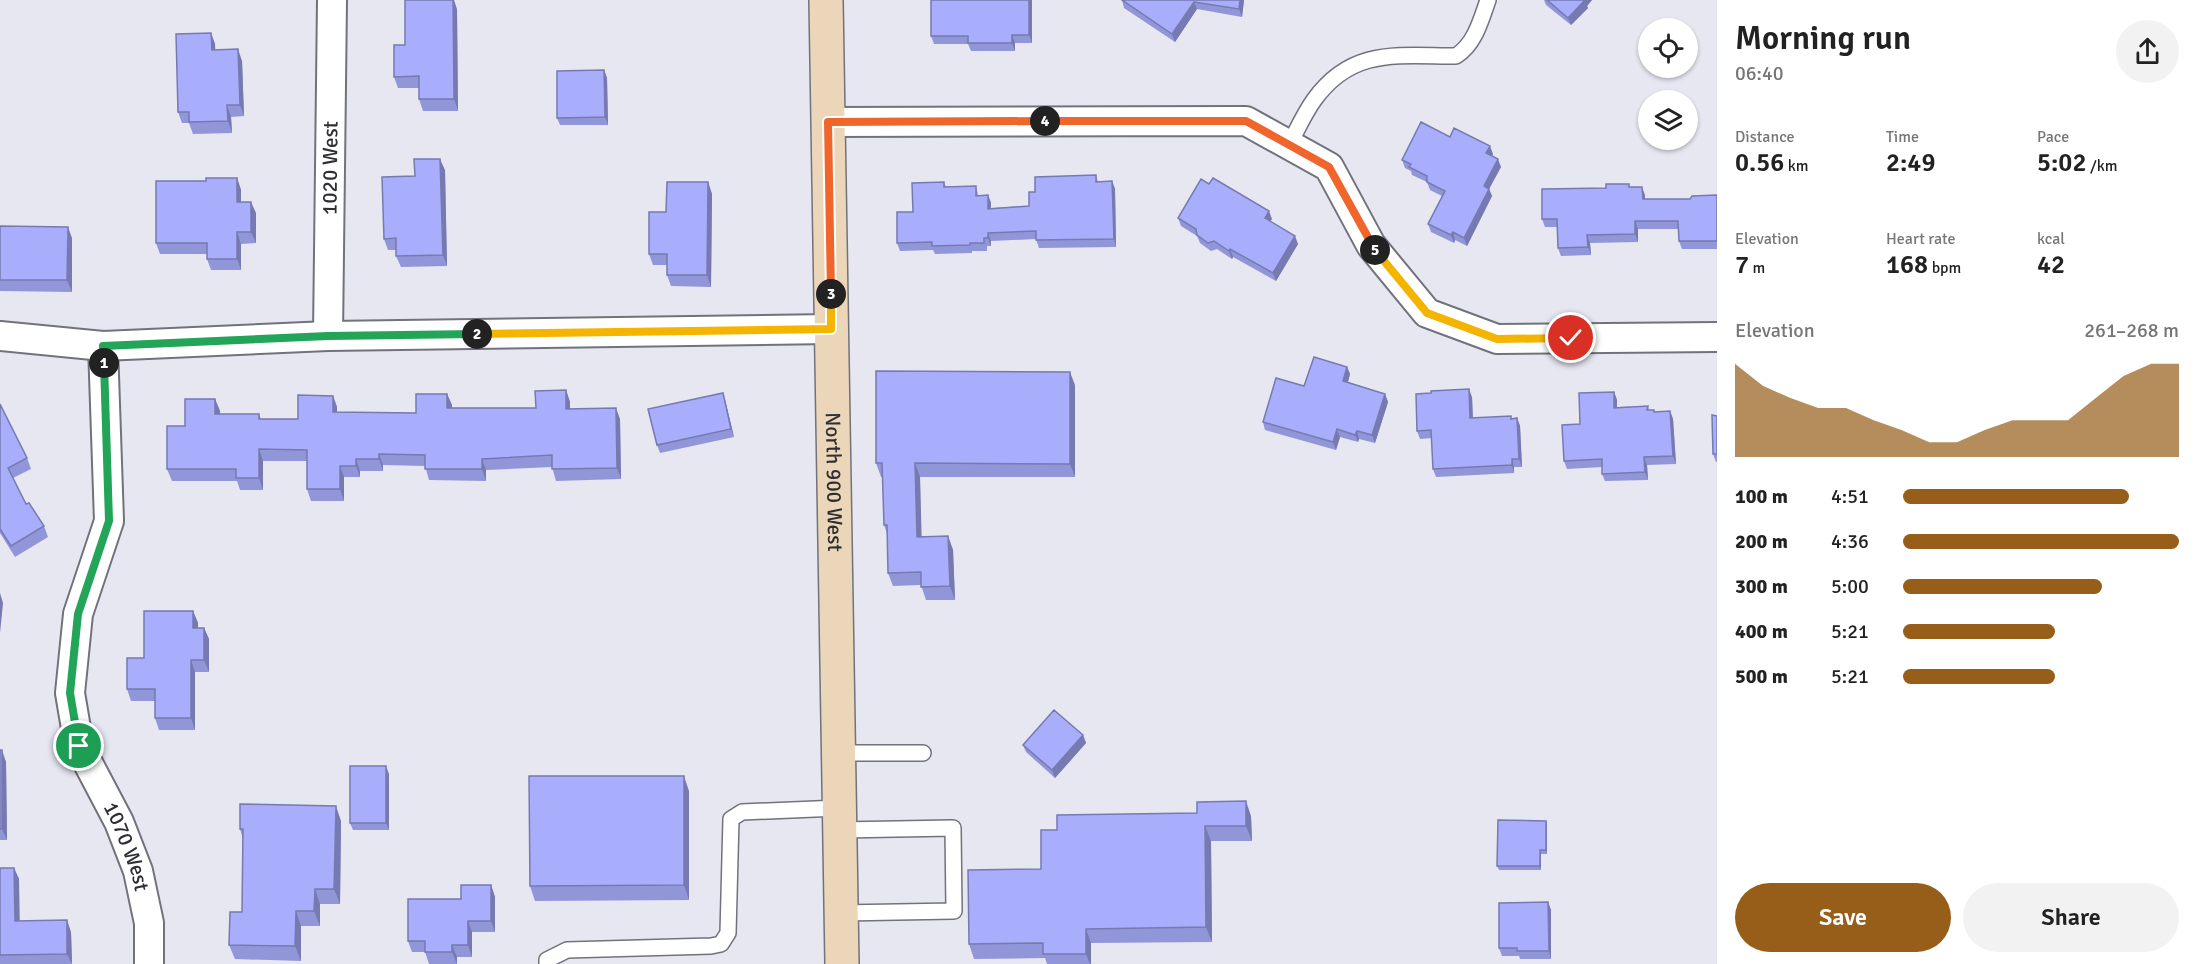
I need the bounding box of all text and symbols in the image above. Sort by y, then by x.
map controls [1638,18,1698,150]
button: locate [1638,18,1698,78]
text: Morning run [1735,18,1911,59]
button: share [2116,20,2179,83]
text: 06:40 [1735,61,1784,86]
button: layers [1638,90,1698,150]
pin: 4 [1030,106,1060,136]
text: 4 [1041,111,1049,131]
street label: 1020 West [316,121,344,215]
text: Distance [1735,127,1795,147]
text: Time [1886,127,1919,147]
text: Pace [2037,127,2069,147]
text: 0.56 [1735,147,1784,179]
text: 2:49 [1886,147,1935,179]
text: 5:02 [2037,147,2086,179]
text: km [1784,156,1809,176]
text: /km [2086,156,2118,176]
text: Elevation [1735,229,1799,249]
text: Heart rate [1886,229,1955,249]
text: kcal [2037,229,2065,249]
pin: 5 [1360,235,1390,265]
text: 5 [1371,240,1379,260]
text: 7 [1735,249,1749,281]
text: 168 [1886,249,1928,281]
text: 42 [2037,249,2065,281]
text: m [1749,258,1765,278]
text: bpm [1928,258,1961,278]
pin: 3 [816,279,846,309]
text: 3 [827,284,835,304]
pin [1545,312,1596,363]
text: Elevation [1735,318,1815,343]
text: 261–268 m [2084,318,2179,343]
pin: 2 [462,319,492,349]
icon: check [1554,321,1587,354]
text: 2 [473,324,481,344]
pin: 1 [89,348,119,378]
text: 1 [100,353,108,373]
street label: North 900 West [820,412,848,552]
text: 100 m [1735,484,1788,509]
text: 4:51 [1831,484,1869,509]
text: 200 m [1735,529,1788,554]
text: 4:36 [1831,529,1869,554]
text: 300 m [1735,574,1788,599]
text: 5:00 [1831,574,1869,599]
text: 400 m [1735,619,1788,644]
text: 5:21 [1831,619,1869,644]
text: 500 m [1735,664,1788,689]
text: 5:21 [1831,664,1869,689]
pin [53,720,104,771]
icon: arrive [62,729,95,762]
street label: 1070 West [98,797,155,894]
button: Save [1735,883,1951,952]
button: Share [1963,883,2179,952]

